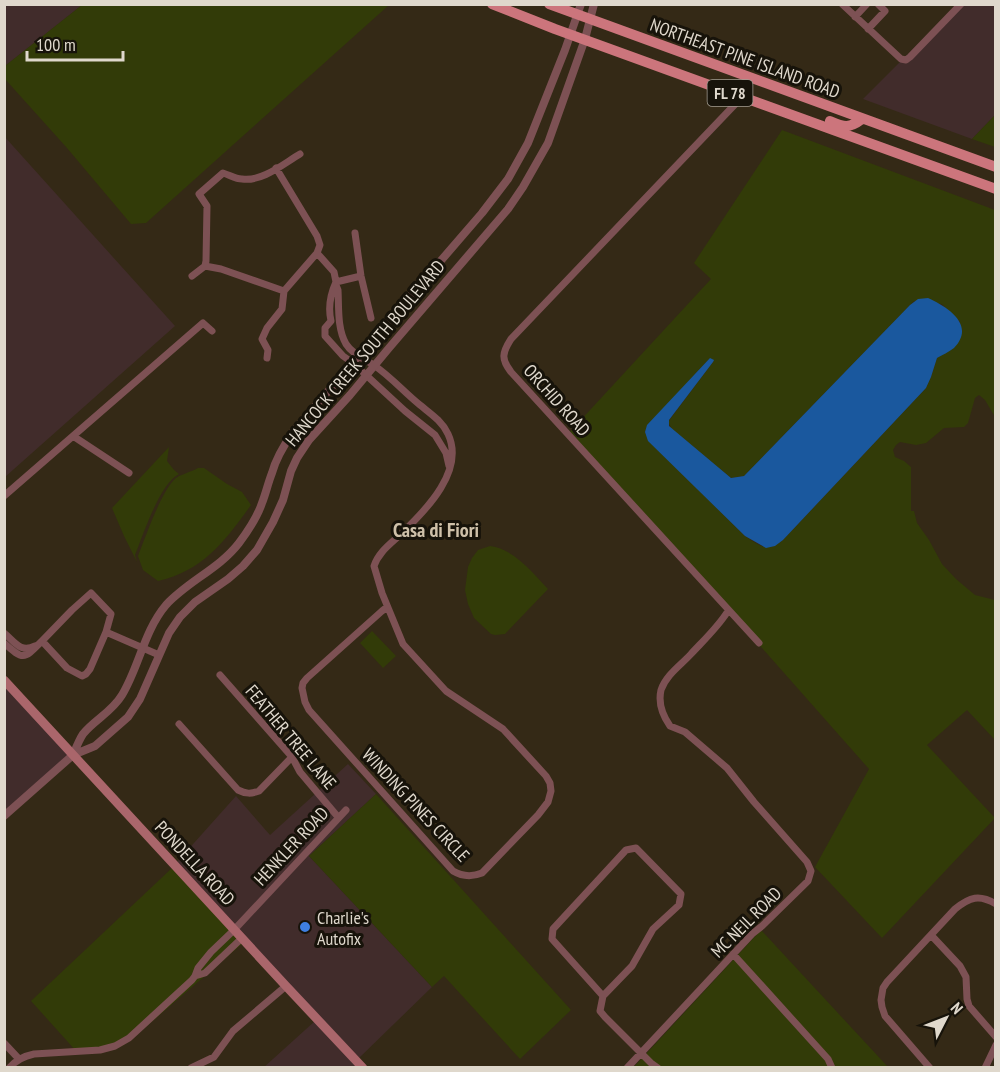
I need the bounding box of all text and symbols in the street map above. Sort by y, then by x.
street label: NORTHEAST PINE ISLAND ROAD [647,13,843,103]
scale bar [27,24,123,62]
text: 100 m [36,33,76,56]
road number: FL 78 [708,80,752,106]
street label: HANCOCK CREEK SOUTH BOULEVARD [280,255,450,451]
street label: ORCHID ROAD [519,359,595,441]
district label: Casa di Fiori [393,517,479,543]
street label: FEATHER TREE LANE [241,680,341,794]
street label: WINDING PINES CIRCLE [357,743,475,867]
street label: HENKLER ROAD [249,802,333,890]
street label: PONDELLA ROAD [150,816,240,910]
street label: MC NEIL ROAD [706,882,786,962]
place label: Charlie's Autofix [317,906,369,950]
marker: Charlie's Autofix [298,920,312,934]
north arrow [916,988,976,1048]
text: N [947,998,967,1018]

